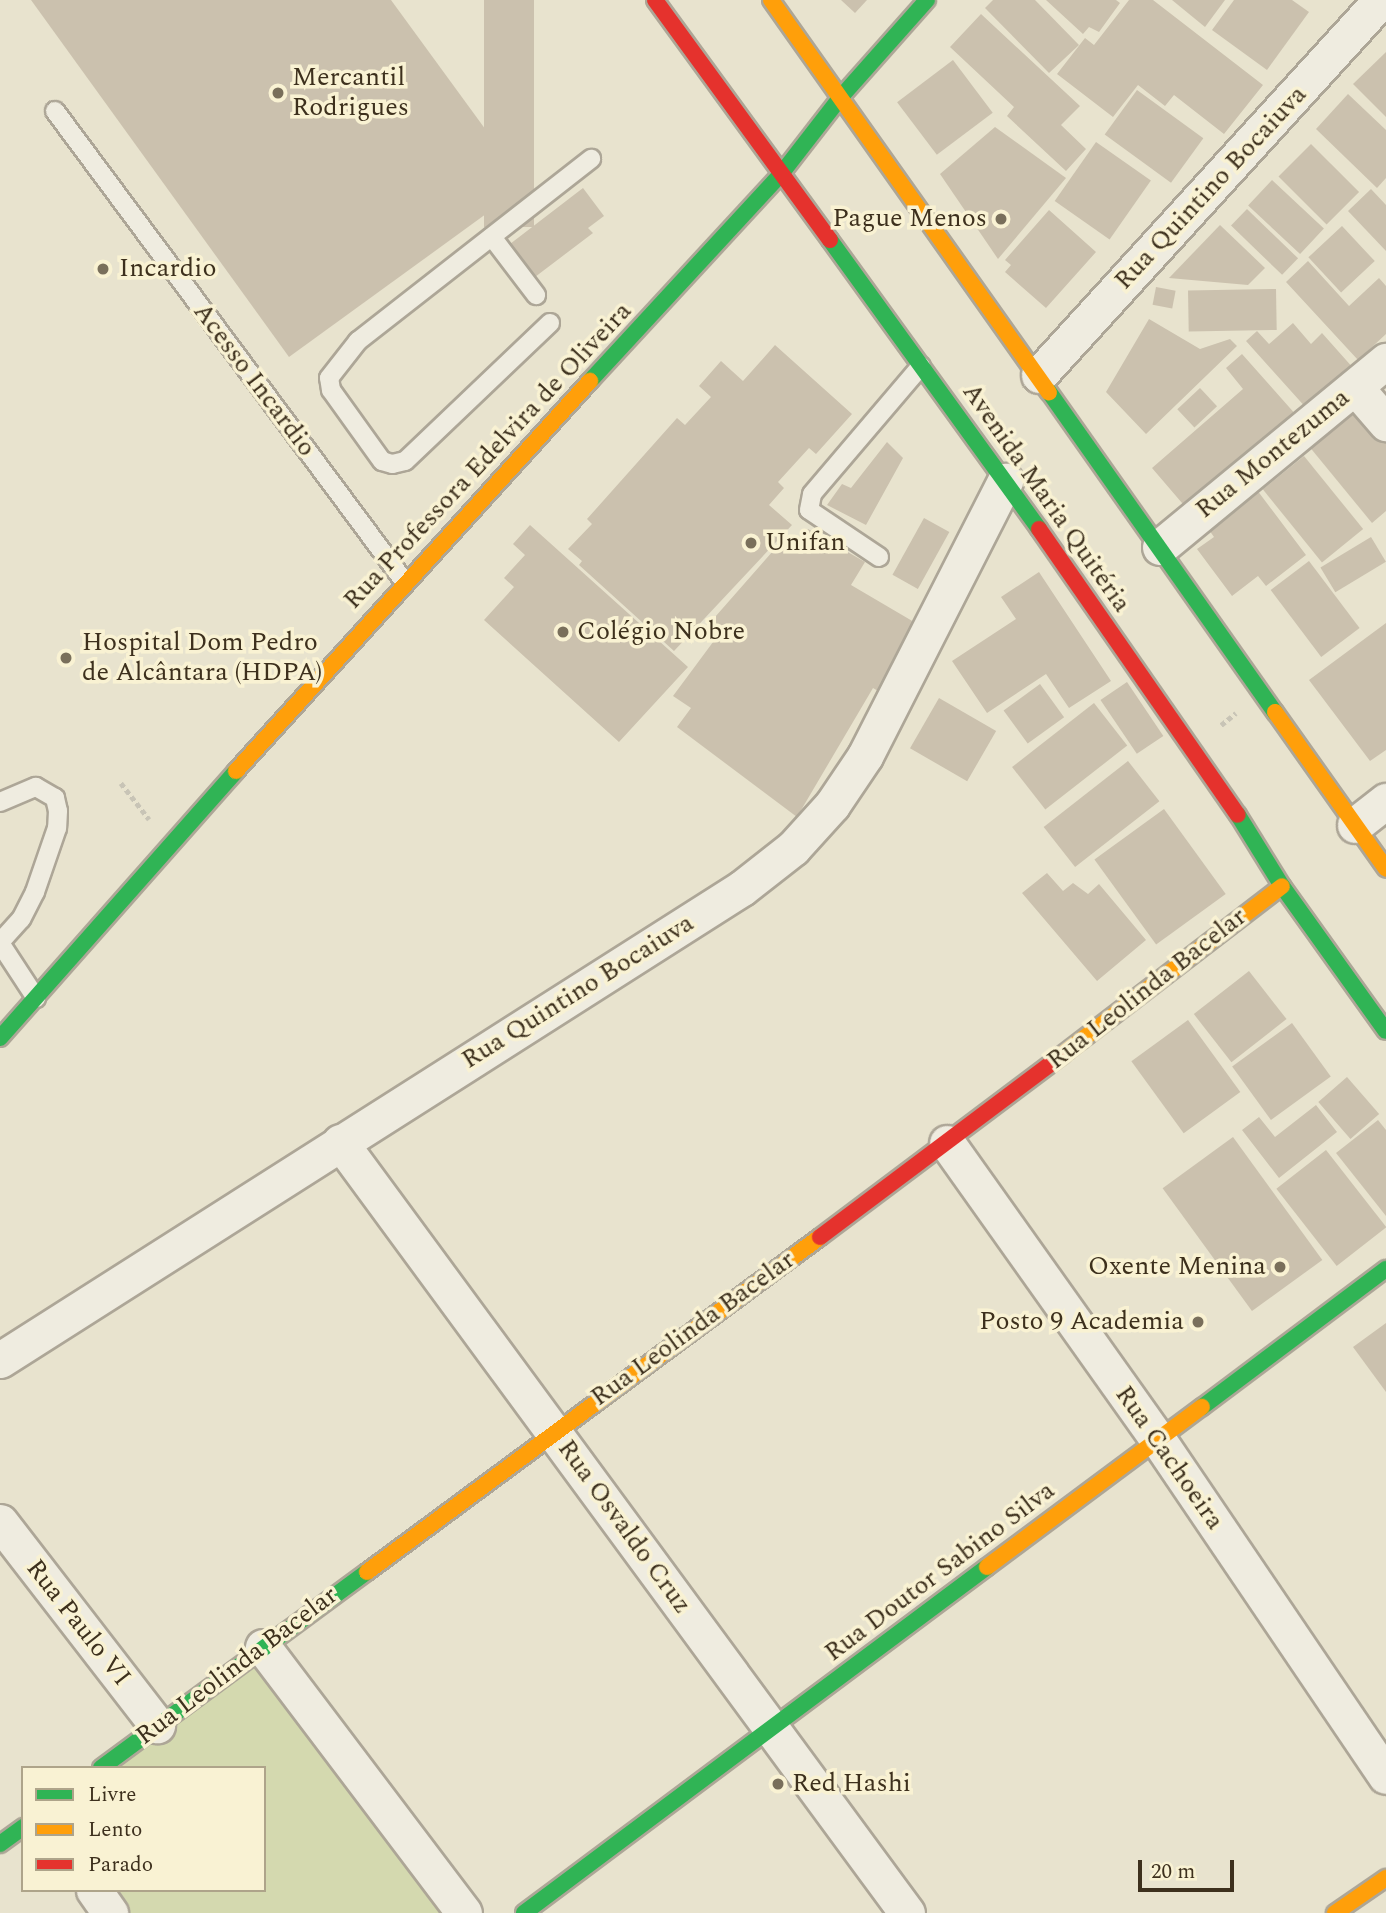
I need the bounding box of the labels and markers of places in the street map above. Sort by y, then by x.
place label: Mercantil Rodrigues [292,62,409,124]
marker: Mercantil Rodrigues [270,85,286,101]
place label: Pague Menos [833,203,987,235]
marker: Pague Menos [993,211,1009,227]
place label: Incardio [119,253,216,285]
marker: Incardio [93,259,113,279]
place label: Unifan [765,527,845,559]
marker: Unifan [743,535,759,551]
place label: Colégio Nobre [577,616,745,648]
marker: Colégio Nobre [555,624,571,640]
place label: Hospital Dom Pedro de Alcântara (HDPA) [82,627,322,688]
marker: Hospital Dom Pedro de Alcântara (HDPA) [56,648,76,668]
place label: Oxente Menina [1088,1251,1266,1283]
marker: Oxente Menina [1272,1259,1288,1275]
place label: Posto 9 Academia [979,1306,1184,1338]
marker: Posto 9 Academia [1190,1314,1206,1330]
place label: Red Hashi [792,1768,911,1800]
marker: Red Hashi [770,1776,786,1792]

